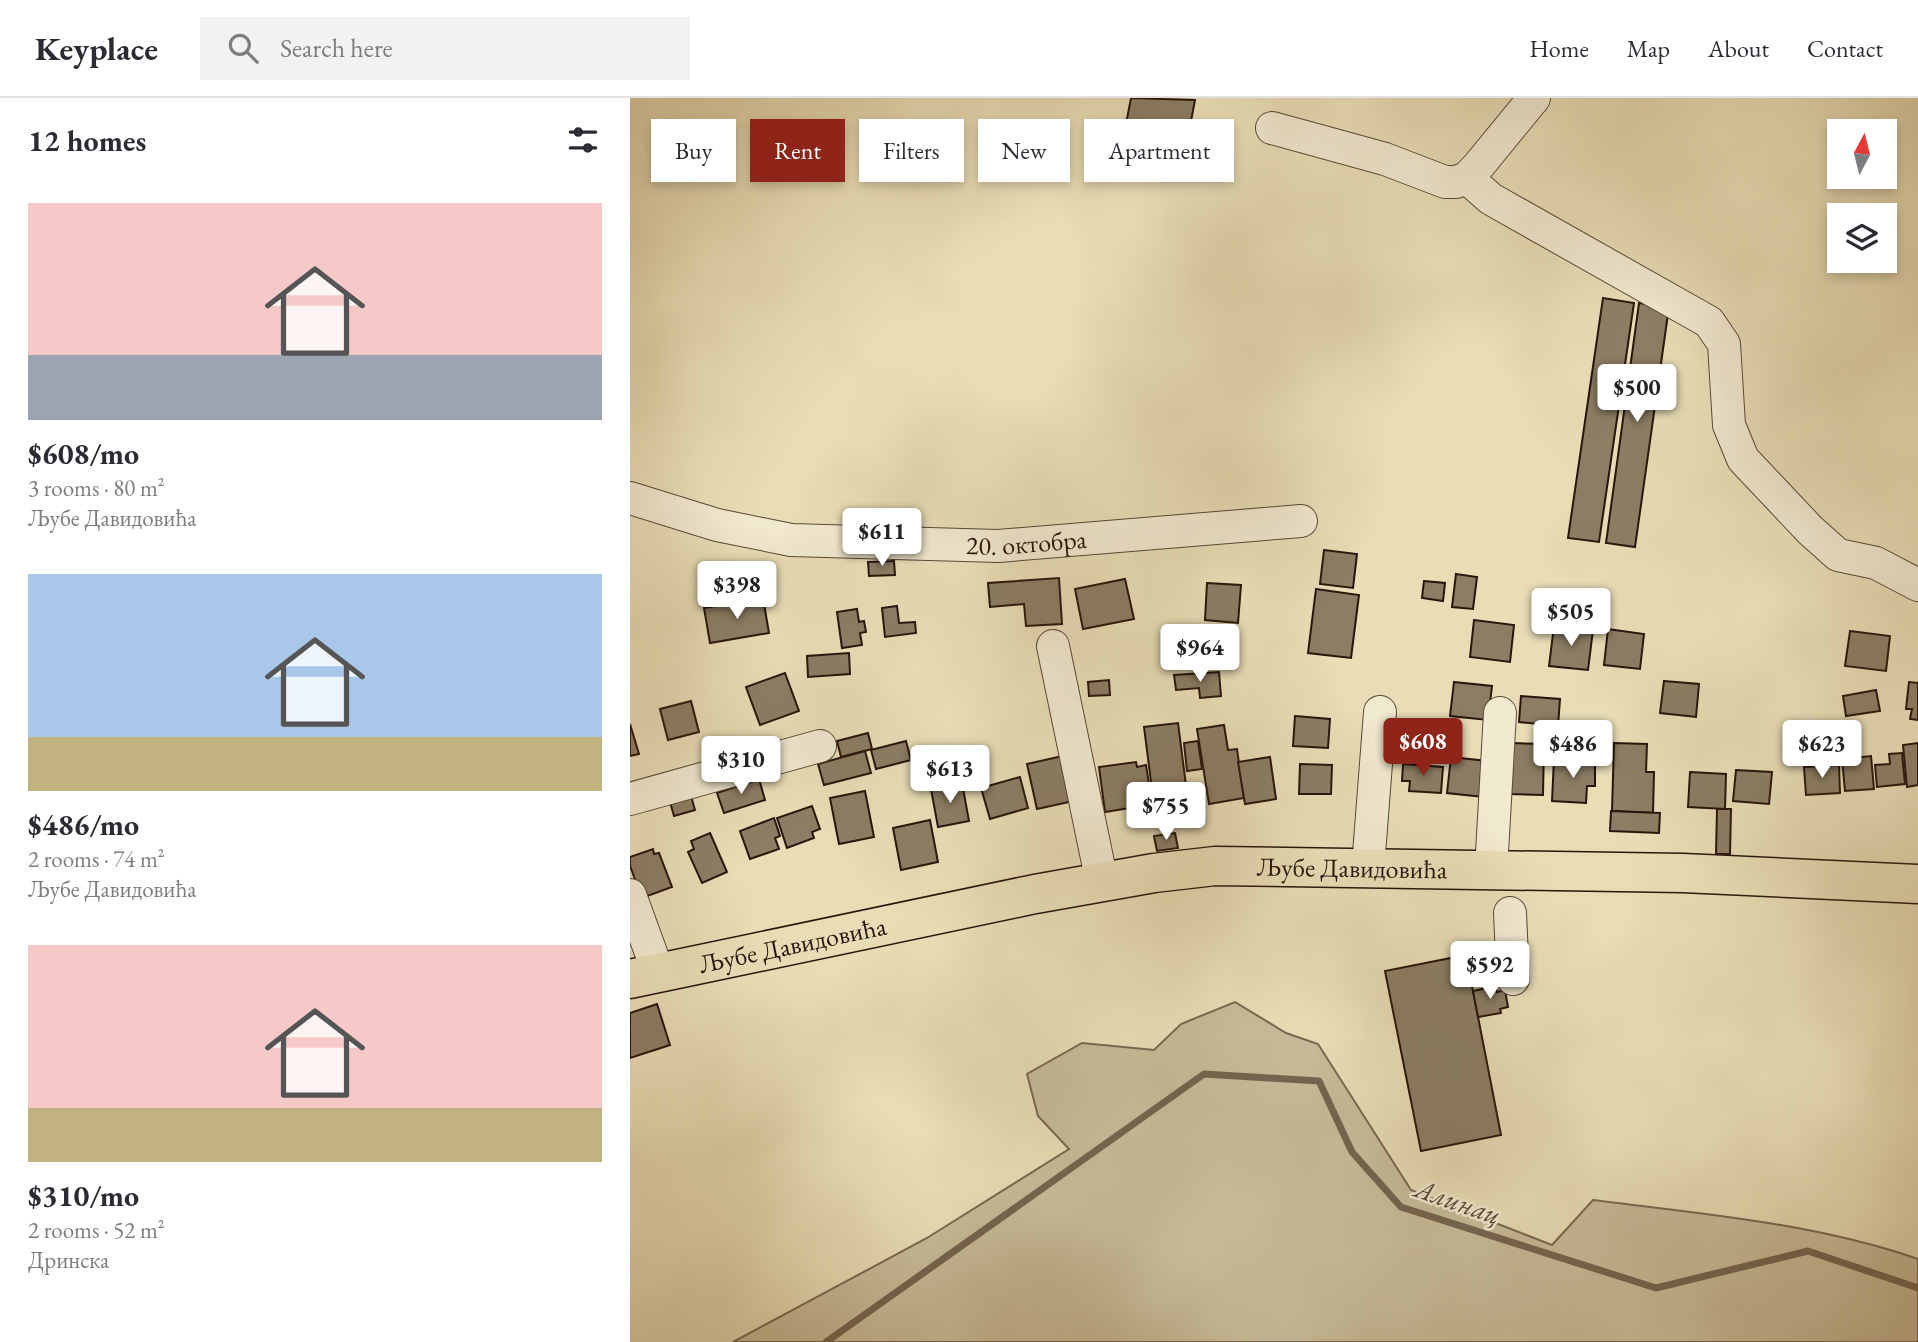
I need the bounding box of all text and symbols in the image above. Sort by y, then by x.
search box [200,17,690,80]
text: Keyplace [35,27,158,70]
icon: search [224,29,262,67]
text: Search here [280,31,393,65]
text: Home [1529,33,1589,64]
text: Map [1627,33,1670,64]
text: About [1708,33,1769,64]
text: Contact [1807,33,1883,64]
chip: Buy [651,119,736,182]
chip: Rent [750,119,845,182]
chip: Filters [859,119,964,182]
chip: New [978,119,1070,182]
chip: Apartment [1084,119,1234,182]
north arrow [1827,119,1897,189]
map controls [1827,119,1897,273]
text: 12 homes [28,121,146,160]
icon: filters [564,121,602,159]
button: layers [1827,203,1897,273]
icon: home [252,248,378,374]
pin: $500 [1596,364,1678,424]
text: $500 [1613,372,1661,402]
text: $608/mo [28,434,139,473]
text: 3 rooms · 80 m² [28,473,165,503]
text: Љубе Давидовића [28,503,197,533]
pin: $611 [841,508,923,568]
text: $611 [858,516,906,546]
street label: 20. октобра [965,522,1088,563]
pin: $398 [696,561,778,621]
text: $398 [713,569,761,599]
pin: $505 [1530,588,1612,648]
text: $505 [1547,596,1595,626]
icon: home [252,619,378,745]
pin: $964 [1159,624,1241,684]
text: $964 [1176,632,1224,662]
pin: $608 [1382,718,1464,778]
pin: $486 [1532,720,1614,780]
pin: $623 [1781,720,1863,780]
text: $608 [1399,726,1447,756]
text: $486 [1549,728,1597,758]
text: $623 [1798,728,1846,758]
pin: $310 [700,736,782,796]
text: $310 [717,744,765,774]
pin: $613 [909,746,991,805]
text: $613 [926,753,974,783]
pin: $755 [1125,782,1207,842]
text: $755 [1142,790,1190,820]
text: $486/mo [28,805,139,844]
text: 2 rooms · 74 m² [28,844,165,874]
street label: Љубе Давидовића [1256,850,1448,886]
text: Љубе Давидовића [28,874,197,904]
street label: Љубе Давидовића [696,909,890,981]
pin: $592 [1449,942,1531,1001]
text: $592 [1466,949,1514,979]
icon: home [252,990,378,1116]
water label: Алинац [1408,1169,1506,1232]
text: $310/mo [28,1176,139,1215]
text: 2 rooms · 52 m² [28,1215,165,1245]
text: Дринска [28,1245,109,1275]

